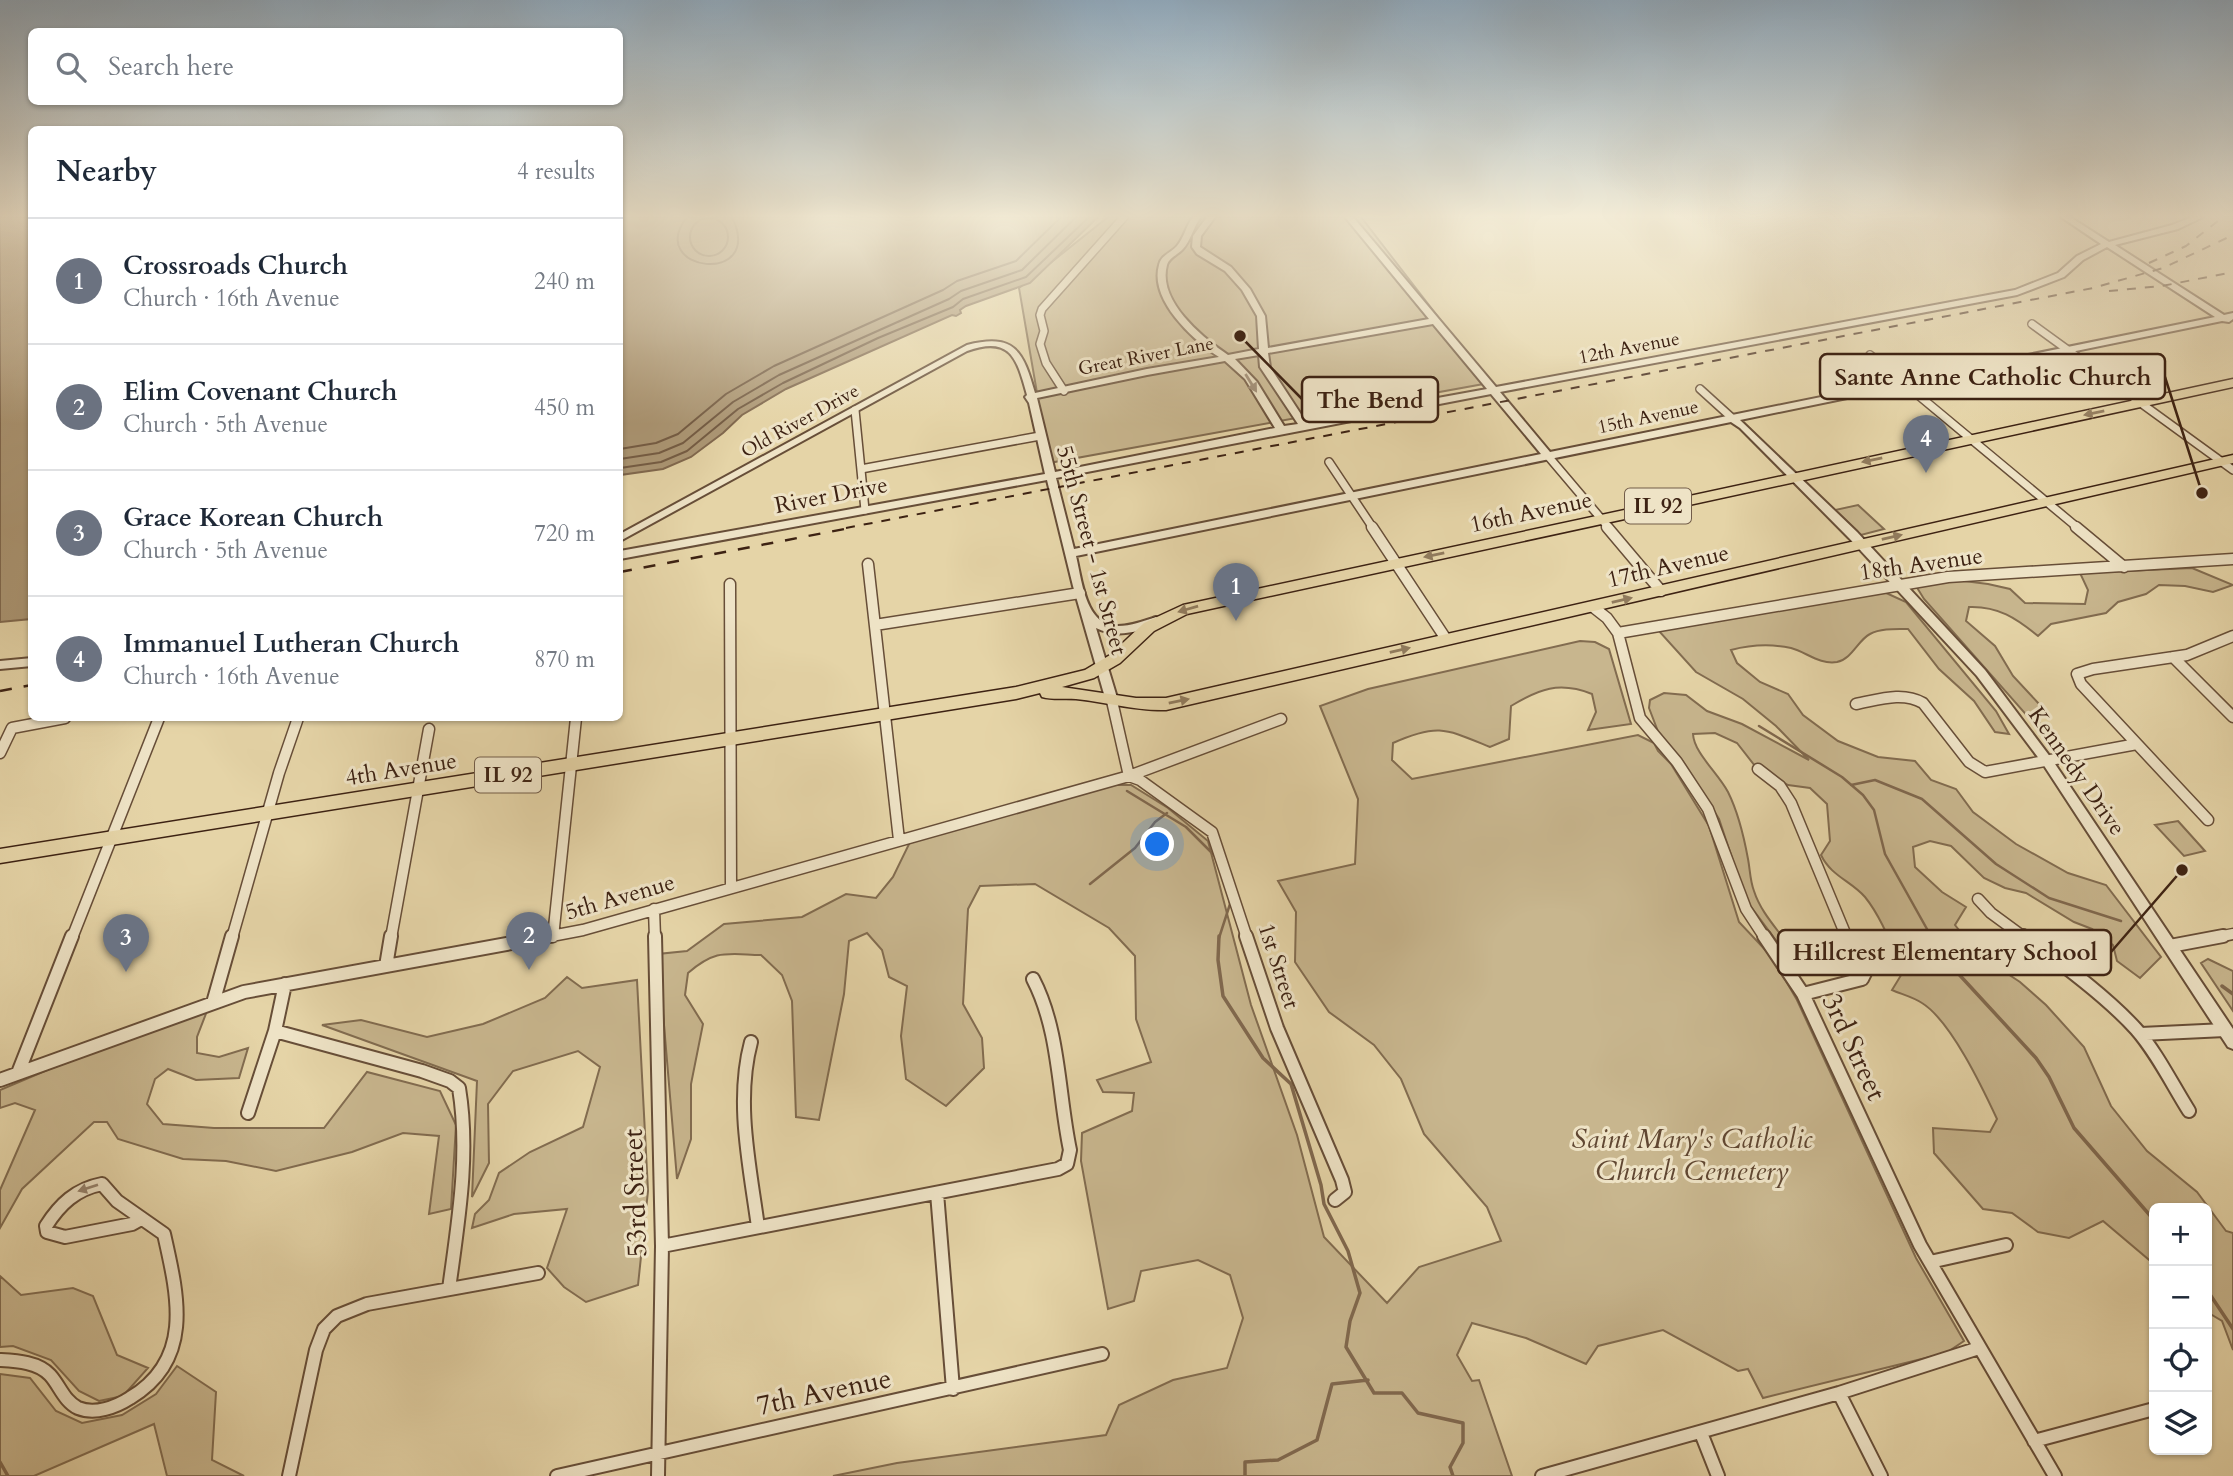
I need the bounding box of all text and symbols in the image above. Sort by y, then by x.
search box [28,28,623,105]
icon: search [52,48,90,86]
text: Search here [108,49,234,84]
text: Nearby [56,151,157,192]
text: 4 results [517,156,595,187]
text: Crossroads Church [123,248,348,283]
text: 1 [73,266,85,297]
text: 240 m [534,266,595,297]
text: Church · 16th Avenue [123,283,340,314]
street label: 12th Avenue [1576,325,1682,371]
street label: Great River Lane [1076,330,1216,382]
callout: Sante Anne Catholic Church [1820,354,2165,399]
text: Sante Anne Catholic Church [1834,361,2152,394]
one-way arrow [1245,373,1258,393]
text: Elim Covenant Church [123,374,397,409]
callout: The Bend [1302,377,1438,422]
street label: Old River Drive [736,378,864,464]
text: The Bend [1316,384,1424,417]
text: 2 [73,392,85,423]
text: 450 m [534,392,595,423]
street label: 15th Avenue [1595,394,1701,440]
one-way arrow [2083,407,2105,418]
text: Church · 5th Avenue [123,409,328,440]
pin: 4 [1903,415,1949,473]
street label: 55th Street - 1st Street [1049,442,1135,658]
one-way arrow [1861,455,1883,466]
street label: River Drive [772,469,890,521]
street label: 16th Avenue [1467,484,1595,540]
road number: IL 92 [1625,489,1691,524]
text: Grace Korean Church [123,500,383,535]
text: 3 [73,518,85,549]
text: 720 m [534,518,595,549]
one-way arrow [1881,532,1903,543]
text: Church · 5th Avenue [123,535,328,566]
street label: 17th Avenue [1604,537,1732,595]
street label: 18th Avenue [1857,540,1985,588]
one-way arrow [1423,549,1445,560]
pin: 1 [1213,563,1259,621]
one-way arrow [1611,594,1633,605]
one-way arrow [1177,605,1198,615]
text: Immanuel Lutheran Church [123,626,459,661]
text: 4 [73,644,85,675]
text: 870 m [534,644,595,675]
one-way arrow [1390,644,1412,655]
text: Church · 16th Avenue [123,661,340,692]
one-way arrow [1168,696,1190,707]
street label: Kennedy Drive [2021,701,2133,841]
street label: 4th Avenue [343,745,459,793]
road number: IL 92 [475,758,541,792]
your location [1140,827,1174,861]
street label: 5th Avenue [562,867,678,927]
pin: 2 [506,912,552,970]
pin: 3 [103,914,149,972]
street label: 1st Street [1251,919,1307,1013]
callout: Hillcrest Elementary School [1778,930,2111,975]
text: Hillcrest Elementary School [1793,936,2097,969]
street label: 3rd Street [1813,987,1895,1107]
park label: Saint Mary's Catholic Church Cemetery [1571,1120,1813,1190]
street label: 53rd Street [614,1128,656,1258]
one-way arrow [78,1184,99,1194]
map controls [2149,1203,2212,1455]
button: + [2149,1203,2212,1266]
button: − [2149,1266,2212,1329]
button: locate [2149,1329,2212,1392]
street label: 7th Avenue [753,1359,895,1425]
button: layers [2149,1392,2212,1455]

